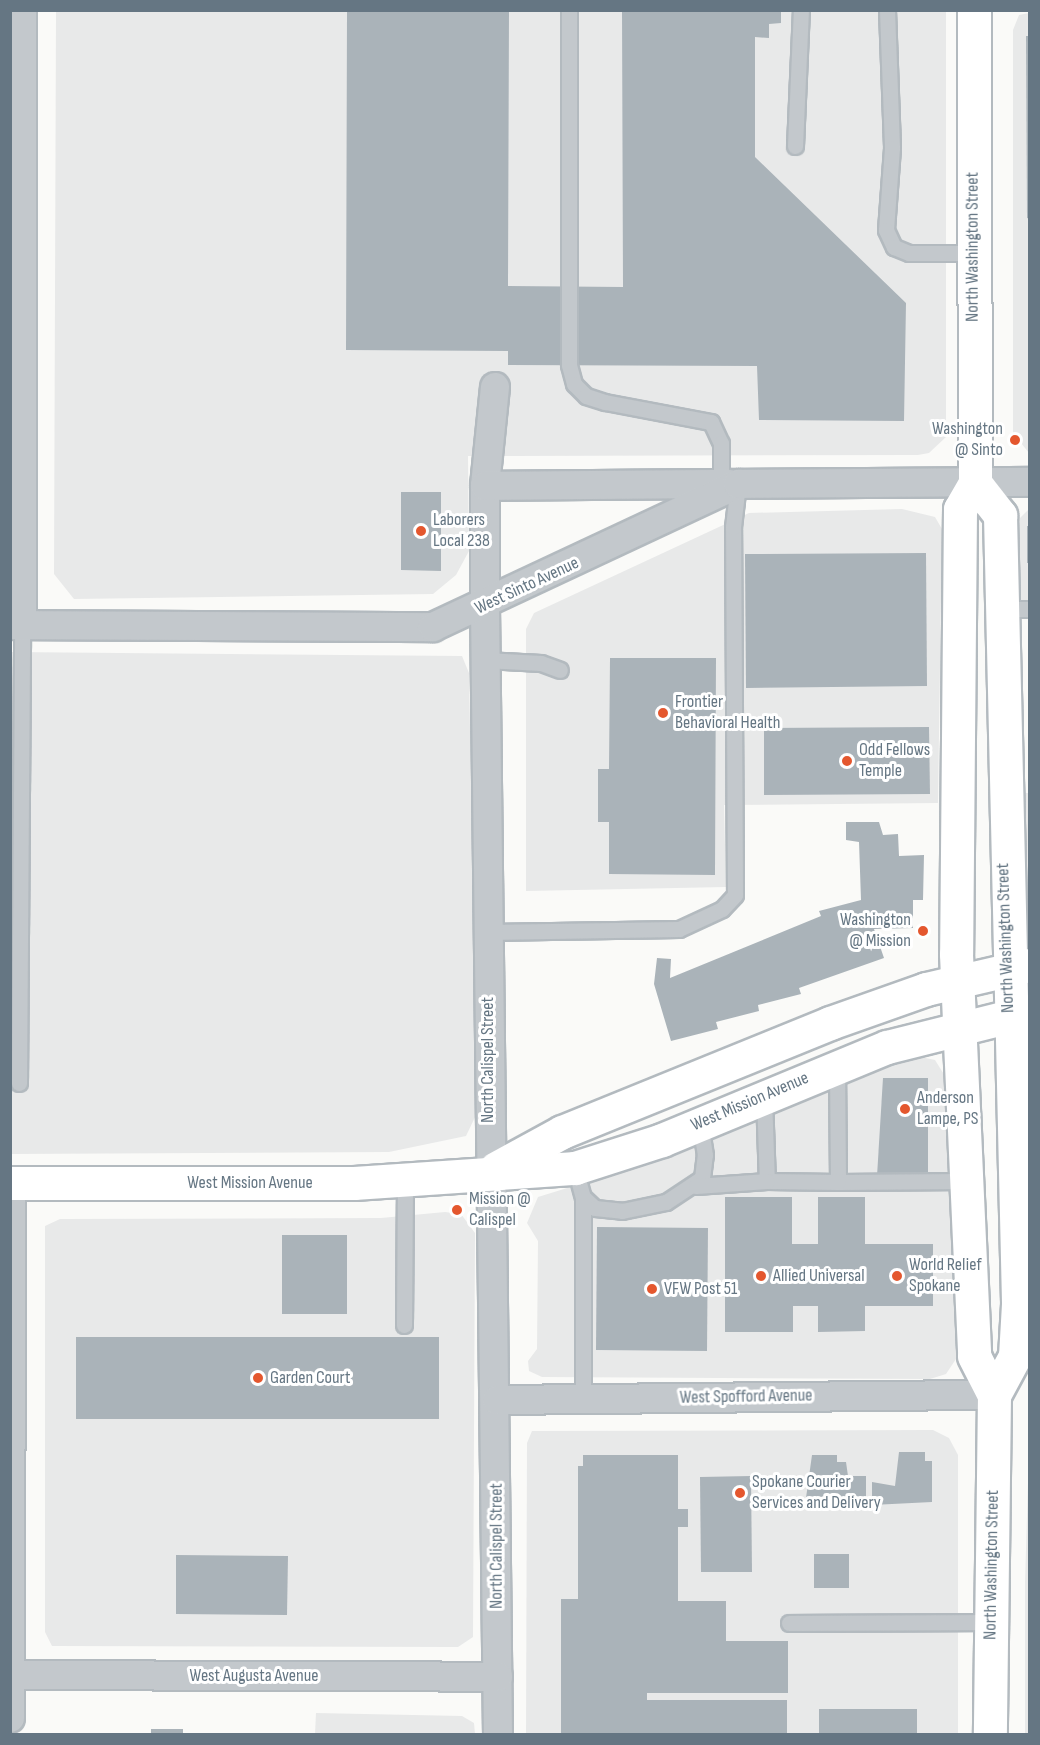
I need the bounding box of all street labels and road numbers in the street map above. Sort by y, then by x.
street label: North Washington Street [962,172,984,322]
street label: West Sinto Avenue [472,553,582,619]
street label: North Washington Street [993,863,1019,1013]
street label: North Calispel Street [477,997,499,1123]
street label: West Mission Avenue [688,1068,812,1136]
street label: West Mission Avenue [187,1172,313,1194]
street label: West Spofford Avenue [679,1385,813,1409]
street label: North Calispel Street [486,1483,508,1609]
street label: North Washington Street [980,1490,1004,1640]
street label: West Augusta Avenue [189,1665,319,1687]

